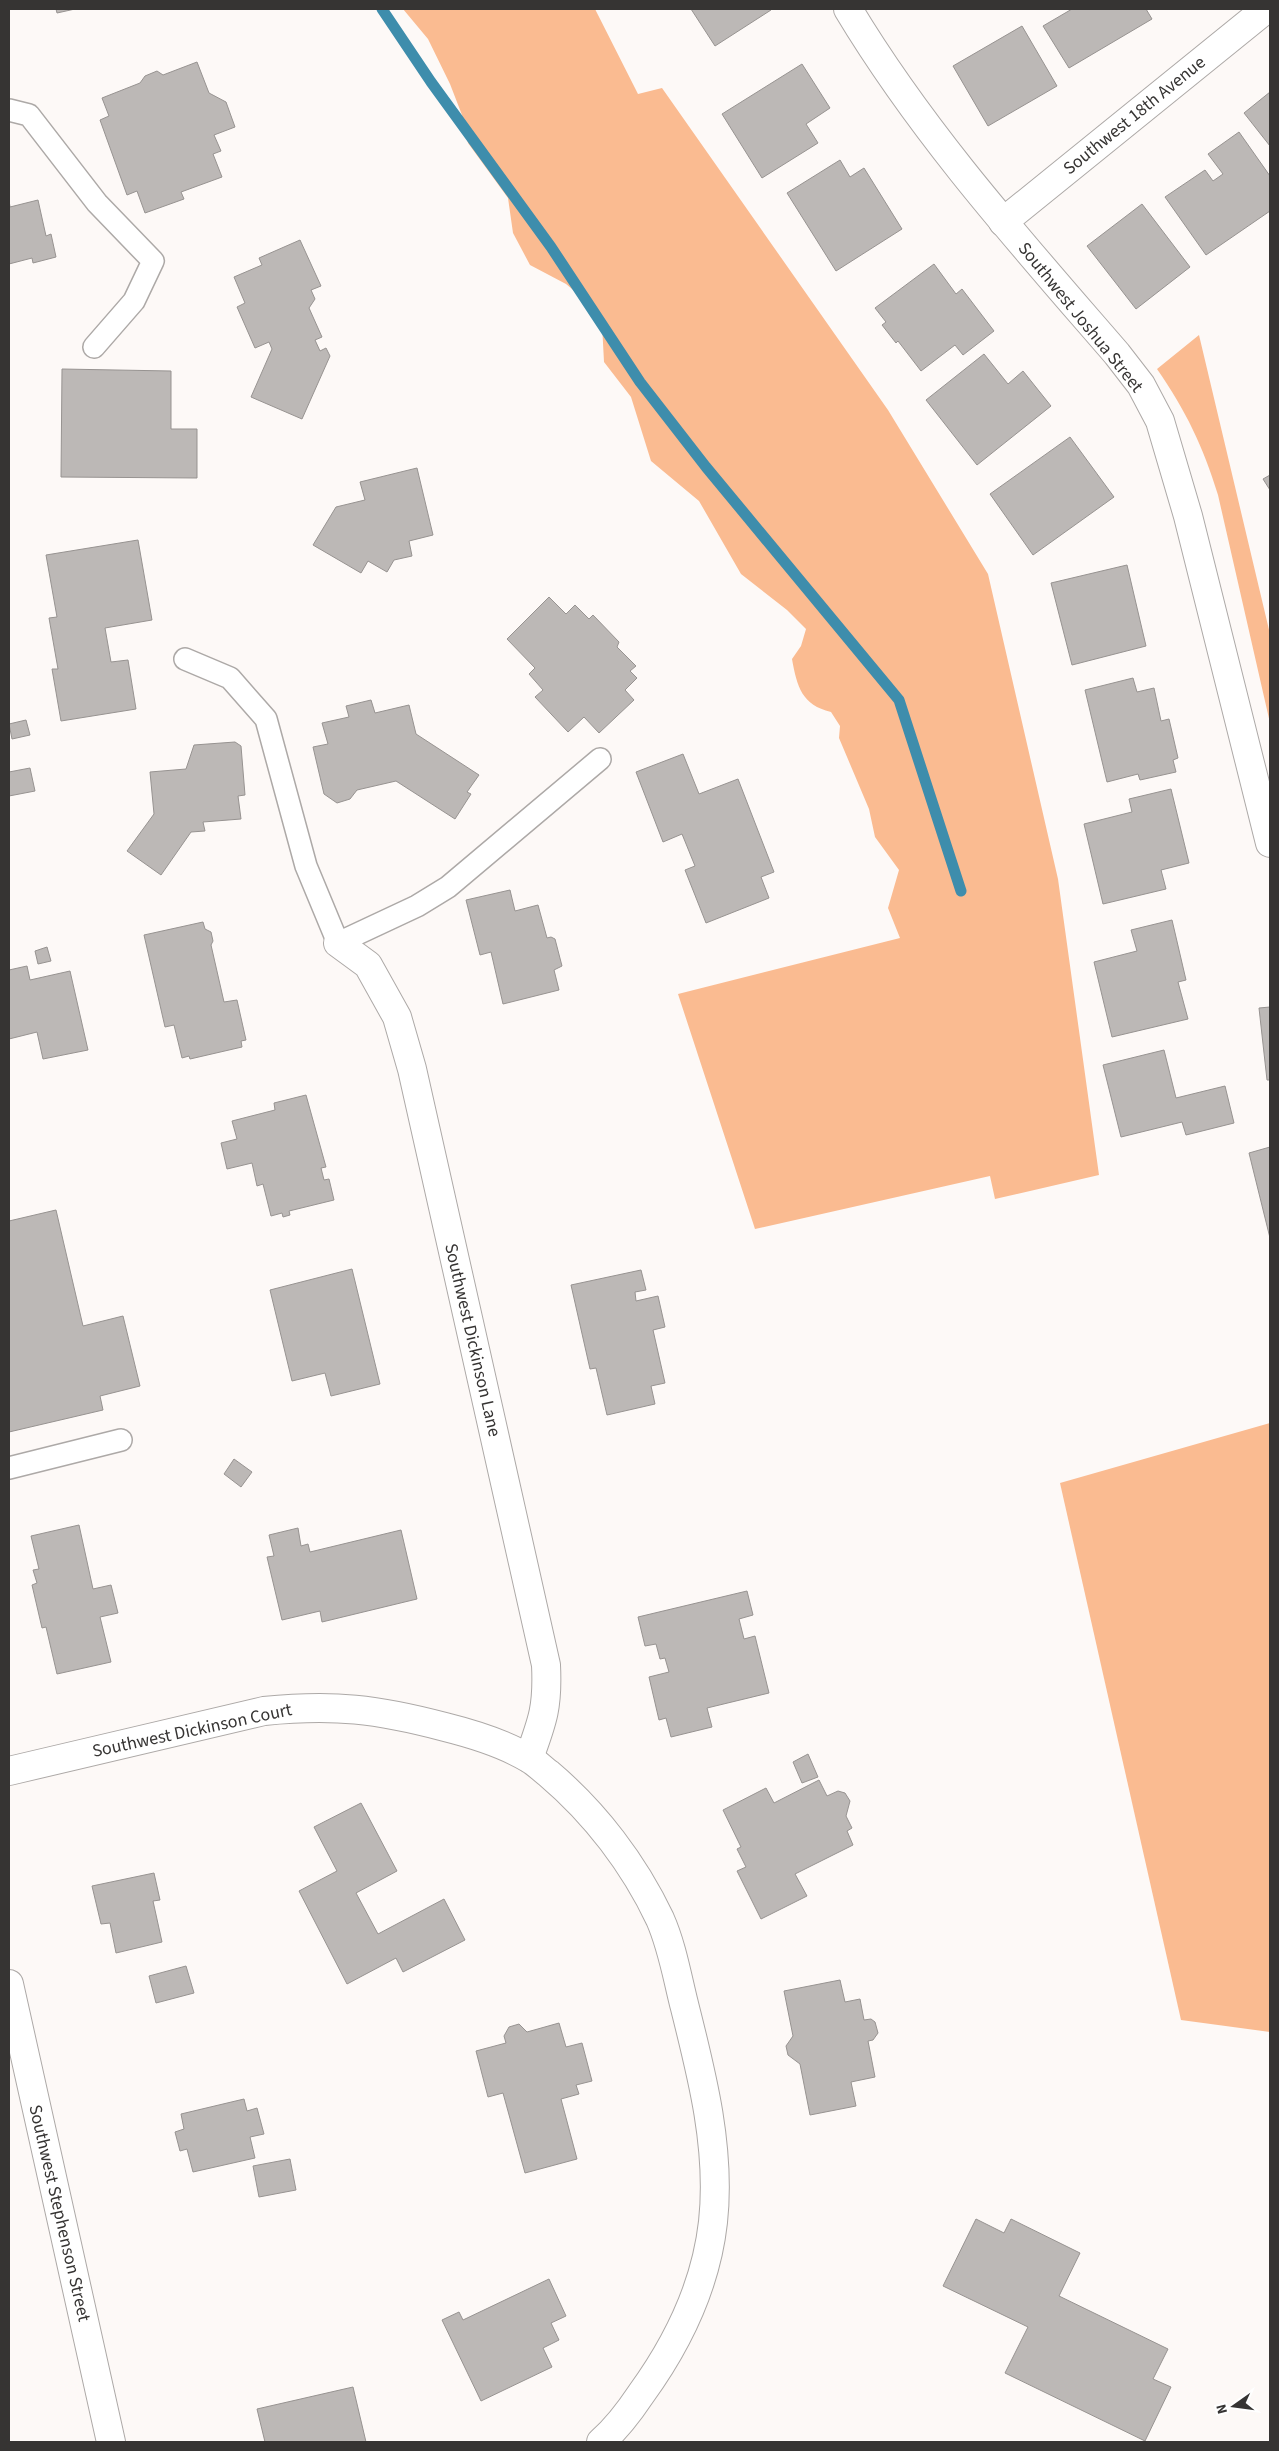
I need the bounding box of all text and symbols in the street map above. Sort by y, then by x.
street label: Southwest 18th Avenue [1058,50,1211,181]
street label: Southwest Joshua Street [1012,237,1149,398]
street label: Southwest Dickinson Lane [438,1241,507,1439]
street label: Southwest Dickinson Court [90,1697,294,1764]
street label: Southwest Stephenson Street [22,2102,97,2324]
north arrow [1209,2381,1259,2431]
text: N [1212,2402,1233,2416]

